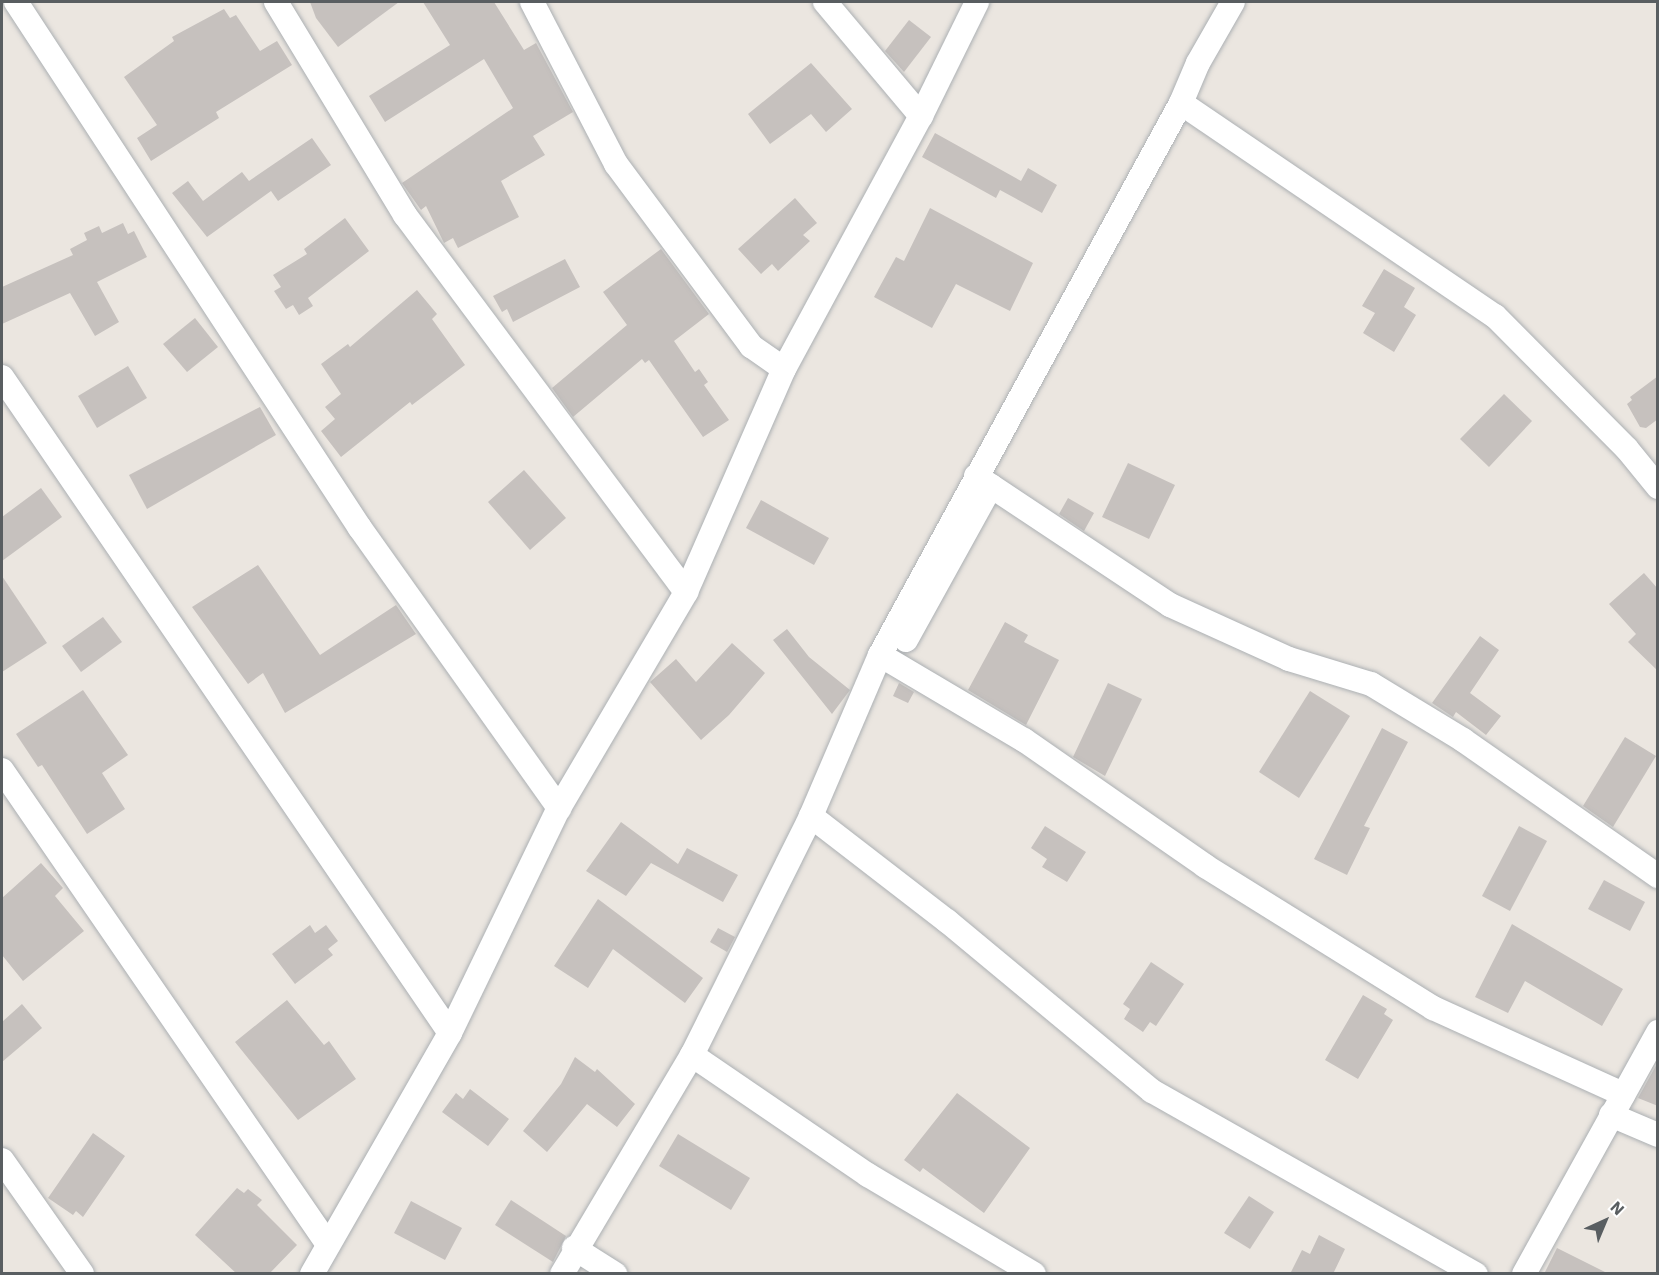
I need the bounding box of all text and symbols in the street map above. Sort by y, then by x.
north arrow [1575,1191,1635,1251]
text: N [1606,1197,1629,1219]

